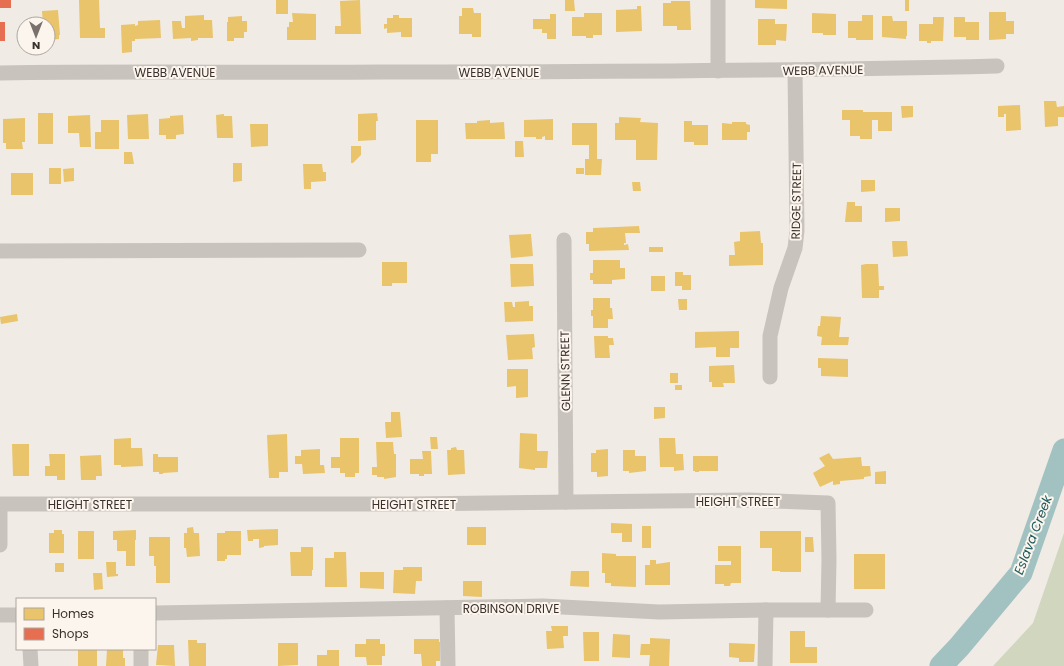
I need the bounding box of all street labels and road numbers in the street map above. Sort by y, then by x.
street label: WEBB AVENUE [782,61,864,79]
street label: WEBB AVENUE [135,64,215,81]
street label: WEBB AVENUE [459,64,539,81]
street label: RIDGE STREET [787,162,805,240]
street label: GLENN STREET [556,330,574,411]
street label: HEIGHT STREET [696,493,781,510]
street label: HEIGHT STREET [48,496,133,513]
street label: HEIGHT STREET [372,496,457,513]
street label: ROBINSON DRIVE [463,600,559,617]

